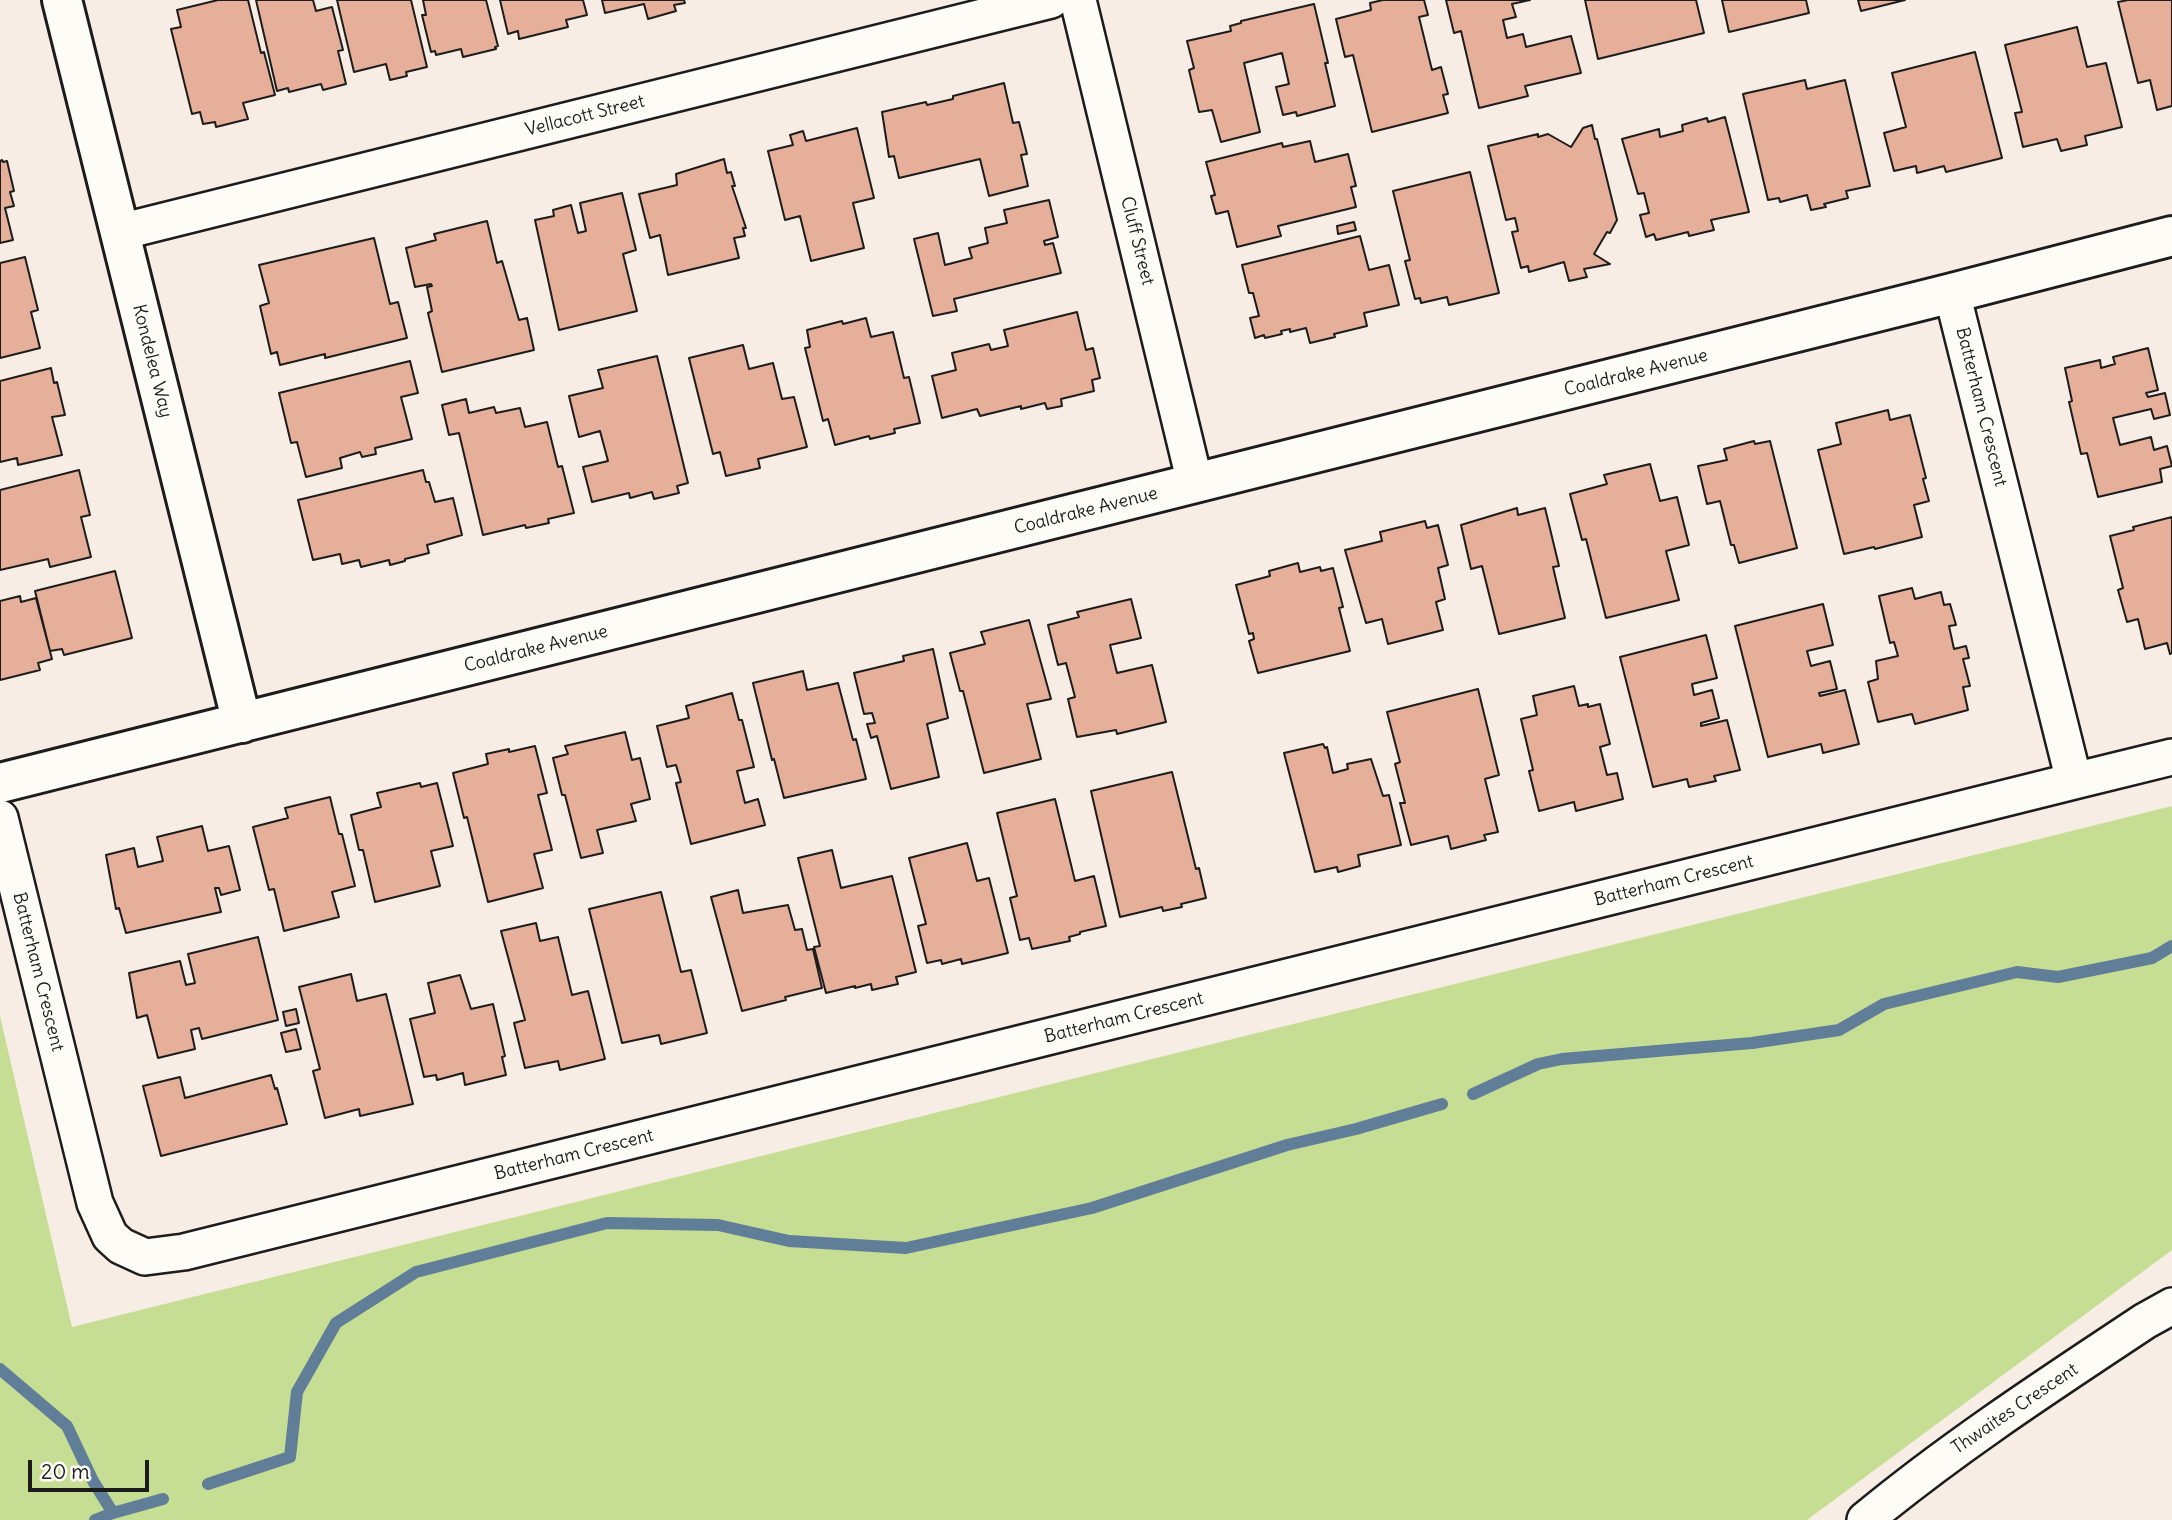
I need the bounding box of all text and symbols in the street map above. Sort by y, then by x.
street label: Vellacott Street [523,91,647,141]
street label: Cluff Street [1116,194,1158,288]
street label: Kondelea Way [127,302,177,420]
street label: Batterham Crescent [1951,325,2011,489]
street label: Coaldrake Avenue [1562,345,1710,401]
street label: Coaldrake Avenue [1012,483,1160,539]
street label: Coaldrake Avenue [462,621,610,677]
street label: Batterham Crescent [1592,851,1756,911]
street label: Batterham Crescent [8,890,68,1054]
street label: Batterham Crescent [1042,988,1206,1048]
street label: Batterham Crescent [492,1125,656,1185]
street label: Thwaites Crescent [1948,1359,2082,1459]
scale bar [32,1446,152,1490]
text: 20 m [41,1458,90,1485]

